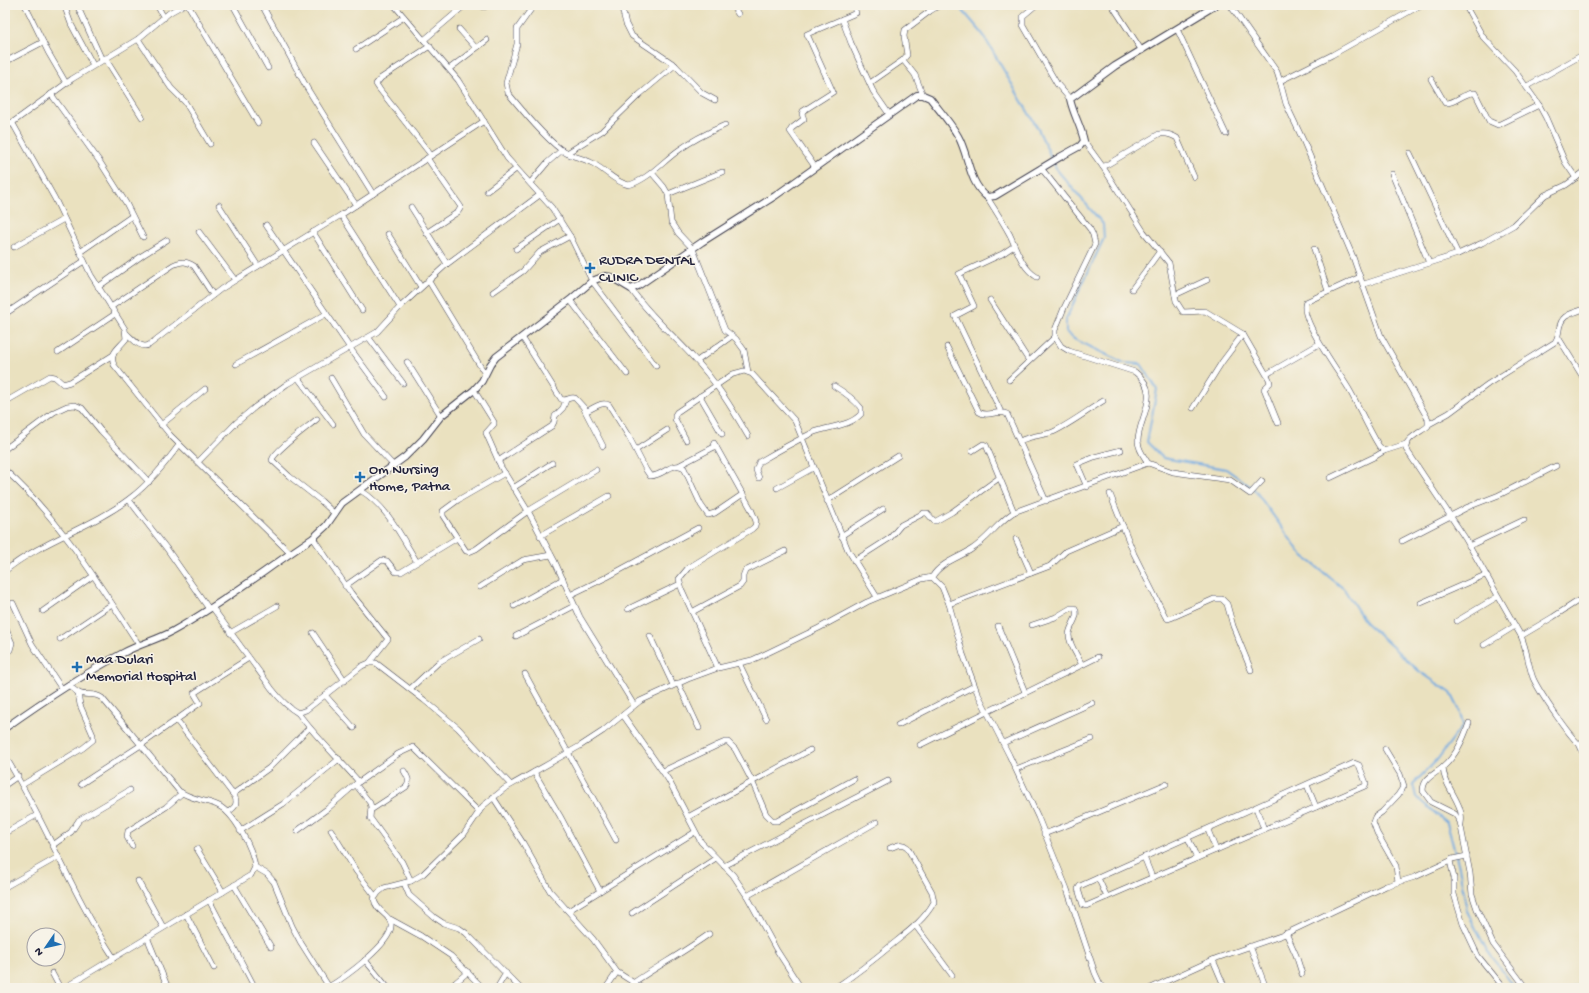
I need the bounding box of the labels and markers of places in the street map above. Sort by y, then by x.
place label: RUDRA DENTAL CLINIC [599,252,695,287]
marker: RUDRA DENTAL CLINIC [584,262,596,274]
place label: Om Nursing Home, Patna [369,461,451,496]
marker: Om Nursing Home, Patna [354,471,366,483]
place label: Maa Dulari Memorial Hospital [86,651,197,686]
marker: Maa Dulari Memorial Hospital [71,661,83,673]

